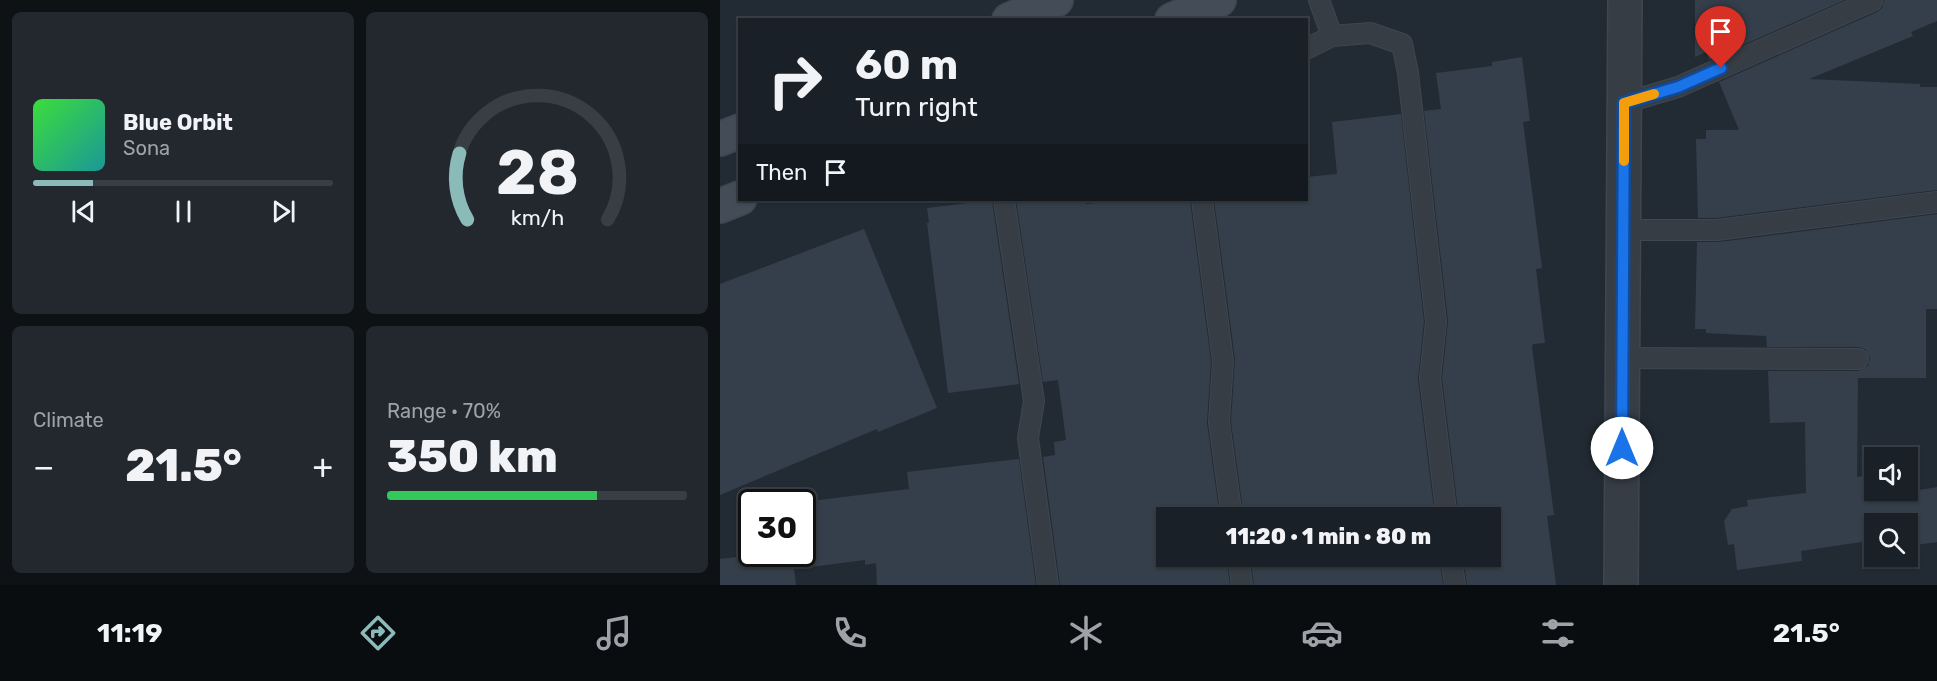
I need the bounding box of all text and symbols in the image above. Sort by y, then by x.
pin [1695,6,1746,68]
icon: arrive [1704,15,1737,48]
text: 60 m [855,40,958,90]
icon: right [756,42,834,120]
text: Turn right [855,91,978,123]
text: Blue Orbit [123,109,233,136]
text: Sona [123,136,170,160]
text: 28 [496,136,578,210]
icon: arrive [819,156,852,189]
text: Then [756,159,807,186]
icon: previous [67,195,100,228]
icon: pause [167,195,200,228]
icon: next [267,195,300,228]
text: km/h [510,206,564,231]
text: Range · 70% [387,399,501,423]
text: Climate [33,408,104,432]
position arrow [1590,416,1654,480]
text: 350 km [387,430,558,483]
text: 21.5° [125,439,242,492]
text: − [33,447,54,486]
text: + [312,447,333,486]
map controls [1864,447,1918,567]
button: sound [1864,447,1918,501]
speed limit sign: 30 [738,489,816,567]
button: search [1864,513,1918,567]
text: 11:20 · 1 min · 80 m [1226,523,1431,550]
icon: directions [357,612,399,654]
icon: music [593,612,635,654]
icon: phone [829,612,871,654]
icon: climate [1065,612,1107,654]
icon: car [1301,612,1343,654]
icon: filters [1537,612,1579,654]
text: 11:19 [97,617,162,649]
text: 21.5° [1773,617,1840,649]

